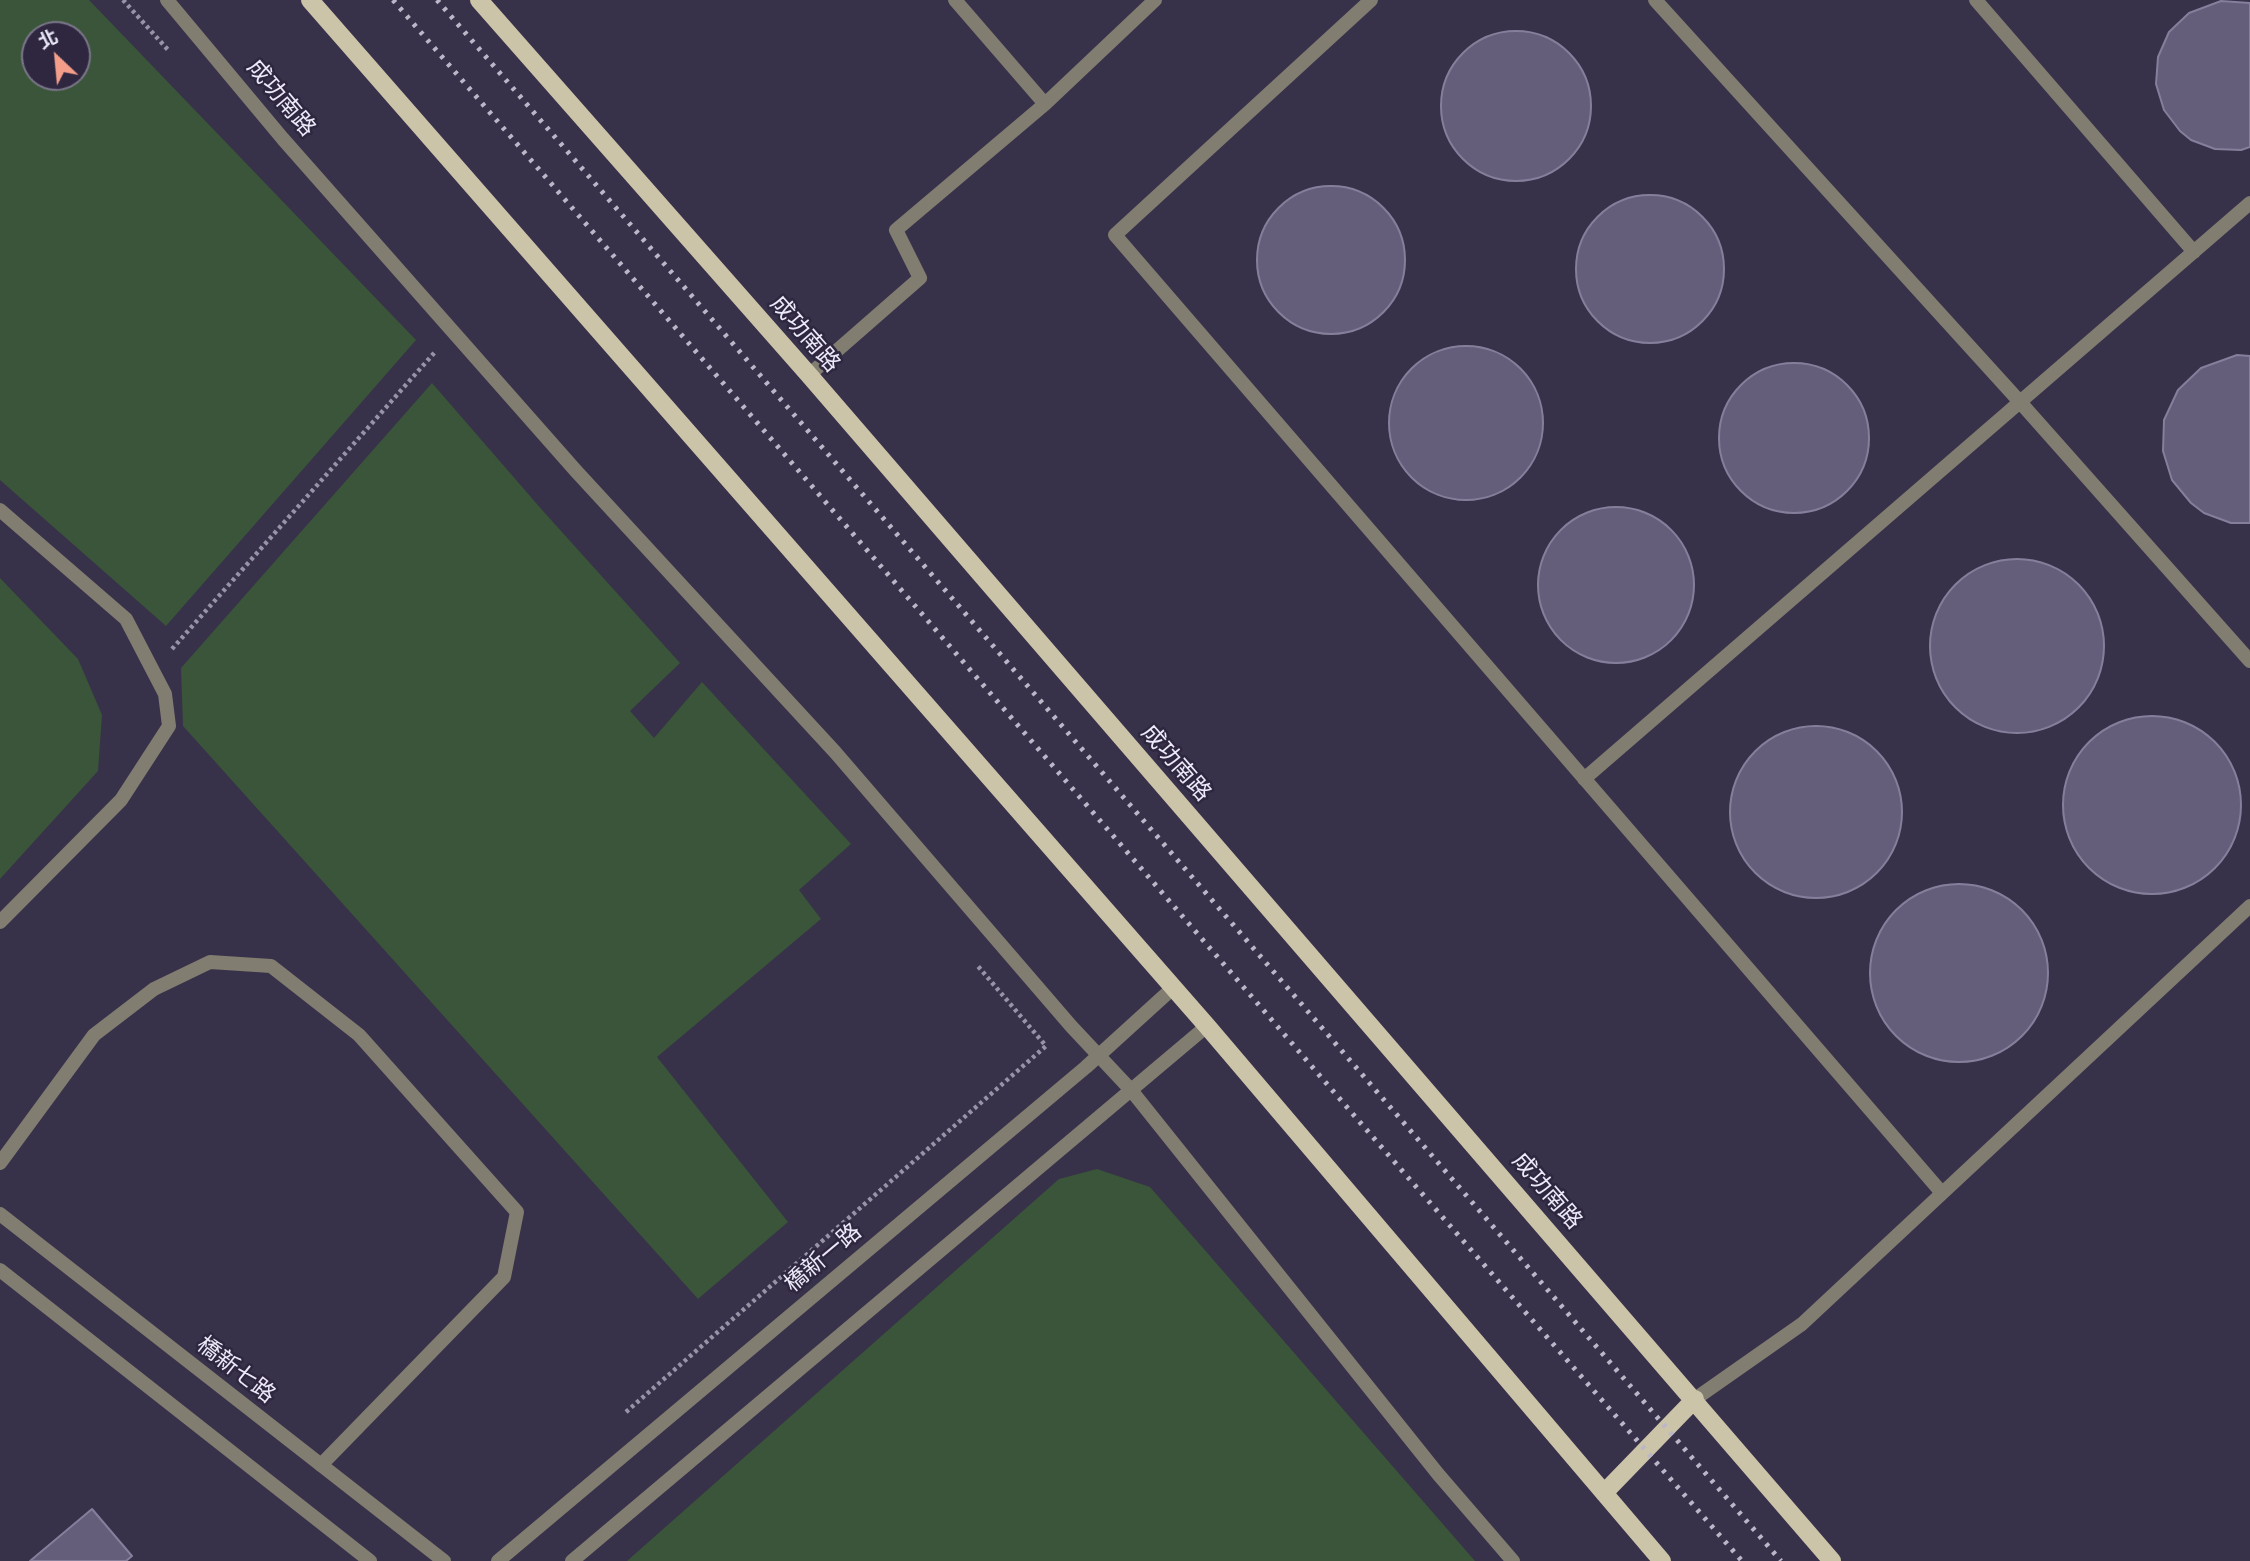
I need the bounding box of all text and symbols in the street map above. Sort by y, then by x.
north arrow [21,21,91,91]
text: 北 [34,24,61,54]
street label: 成功南路 [241,54,321,142]
street label: 成功南路 [764,290,846,378]
street label: 成功南路 [1135,719,1217,807]
street label: 成功南路 [1506,1147,1588,1235]
street label: 橋新一路 [779,1218,867,1298]
street label: 橋新七路 [191,1331,281,1409]

